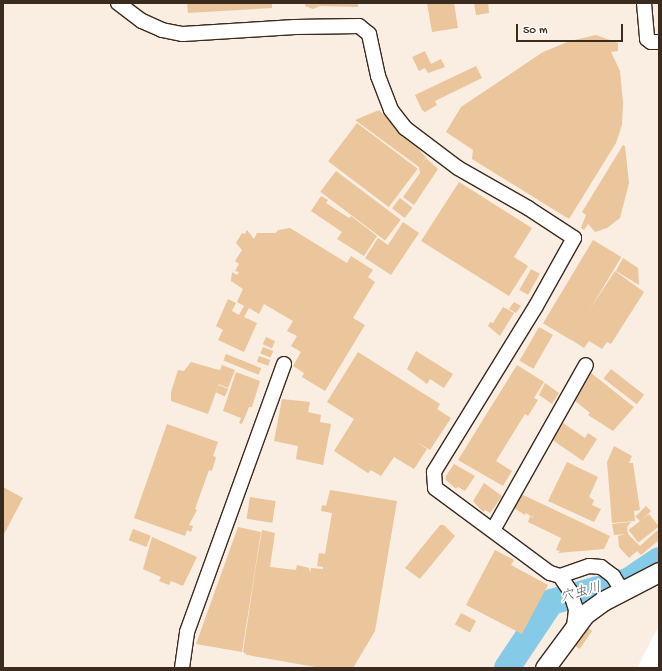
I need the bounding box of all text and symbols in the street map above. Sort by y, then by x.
scale bar [518,16,625,42]
text: 50 m [523,24,548,38]
water label: 穴虫川 [559,580,603,608]

